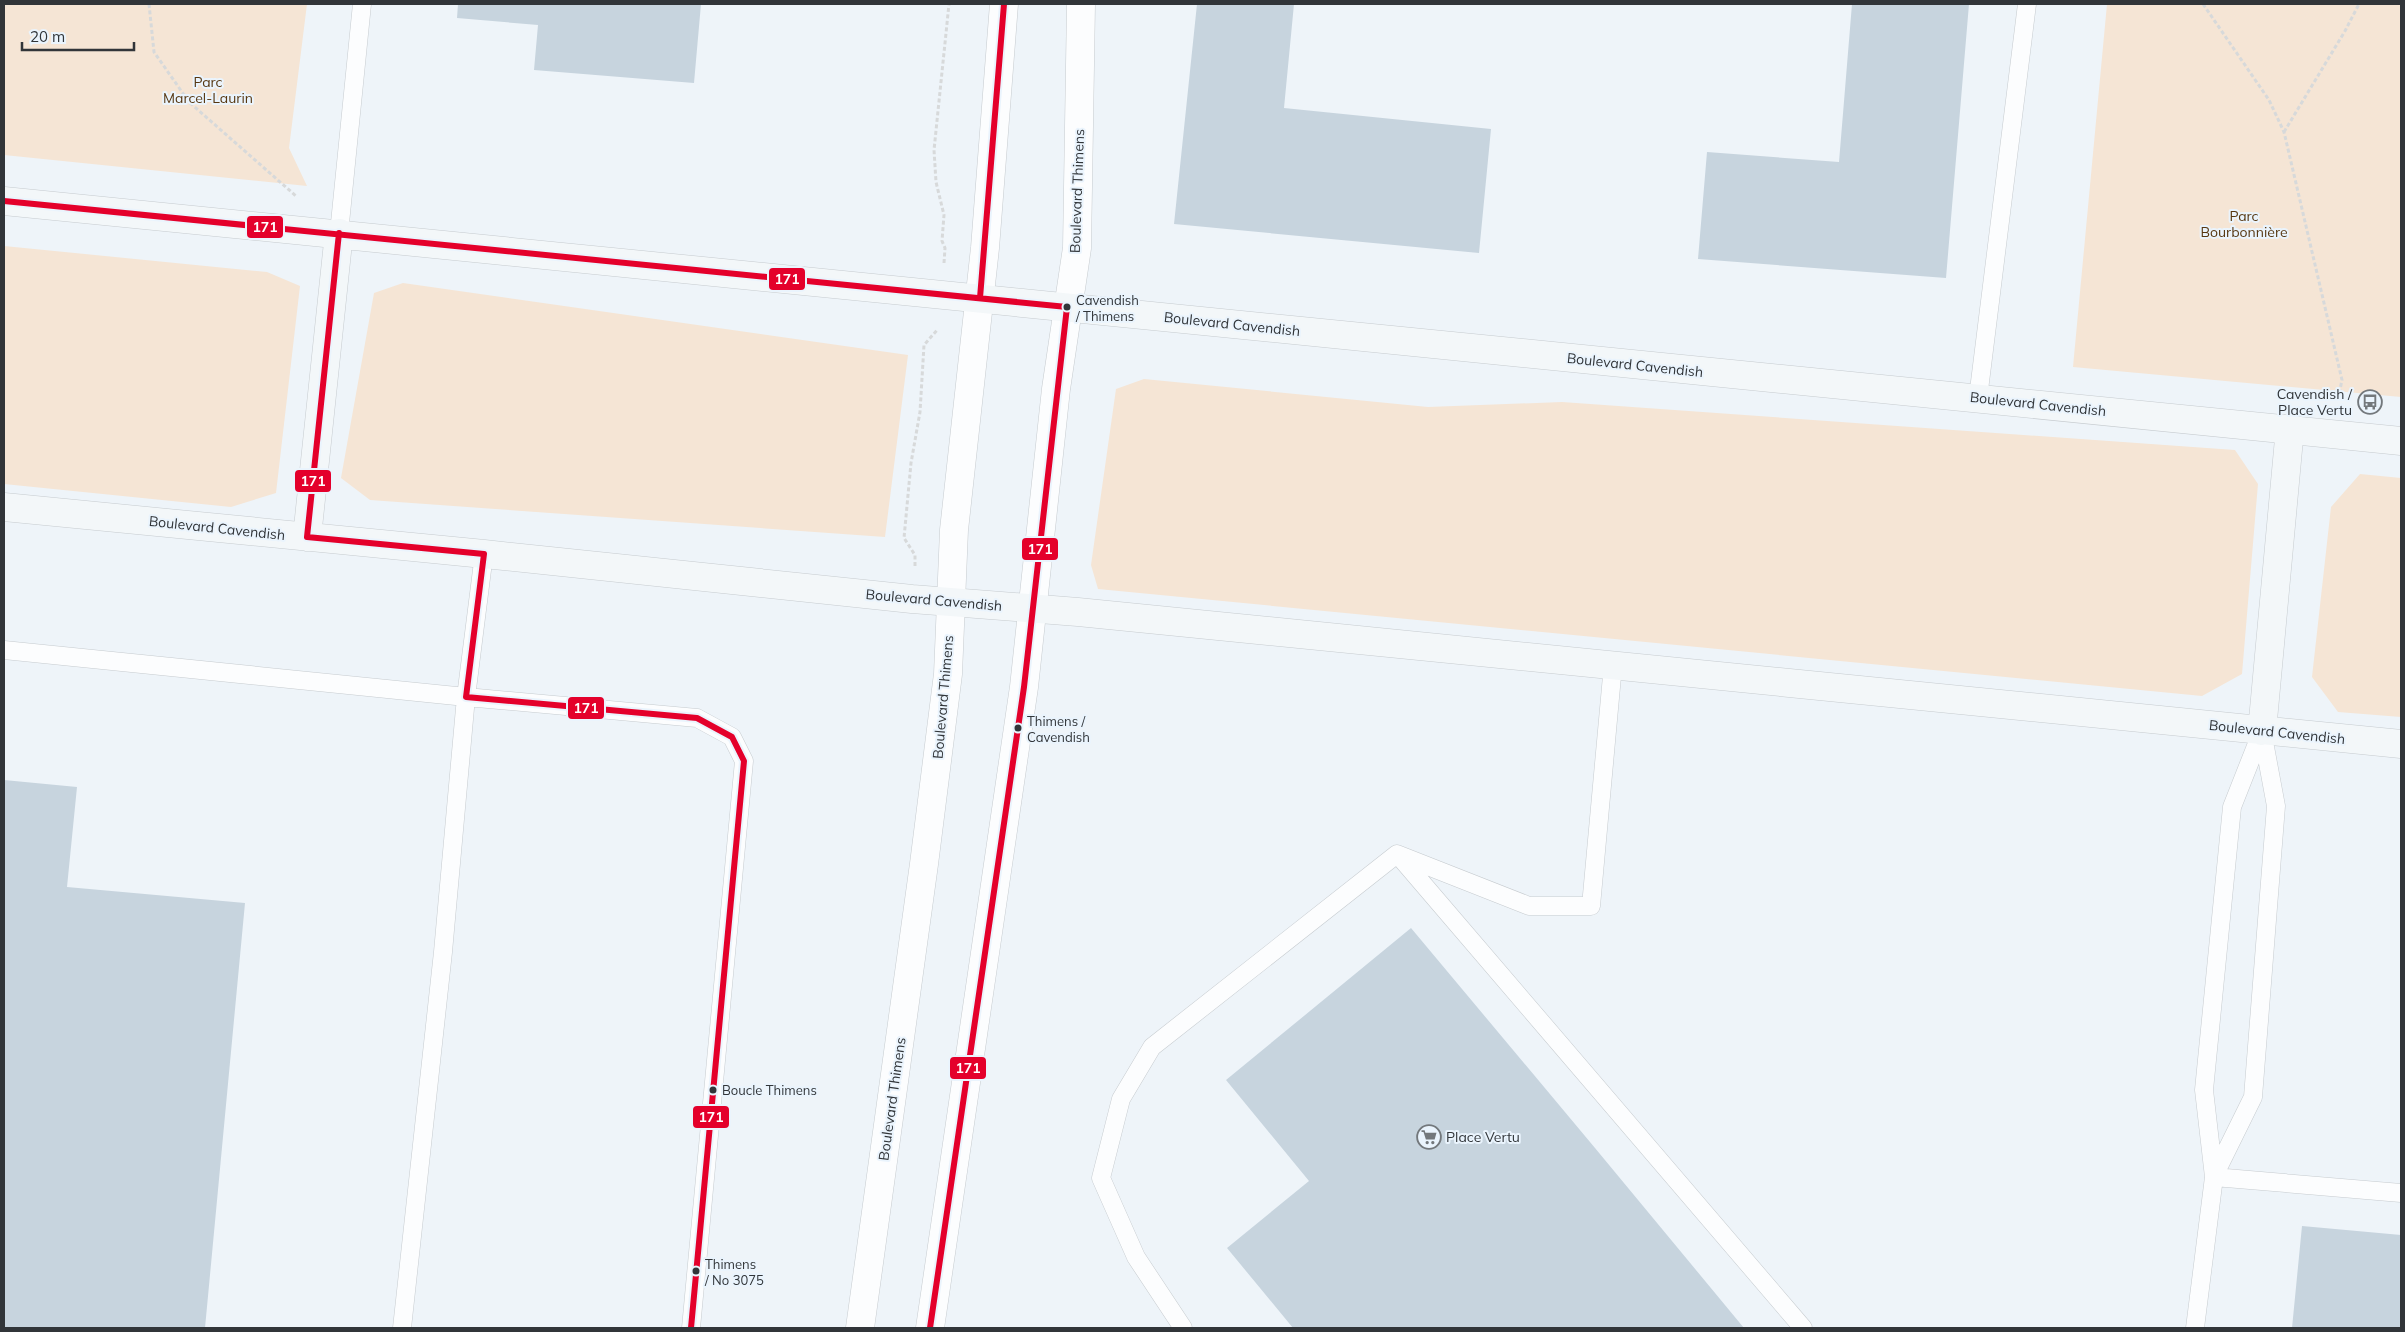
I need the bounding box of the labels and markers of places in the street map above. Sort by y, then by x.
place label: Cavendish / Thimens [1075,292,1139,324]
marker: Cavendish / Thimens [1062,302,1072,312]
place label: Cavendish / Place Vertu [2277,385,2353,419]
bus stop icon: Cavendish / Place Vertu [2357,389,2383,415]
place label: Thimens / Cavendish [1027,713,1090,745]
marker: Thimens / Cavendish [1013,723,1023,733]
place label: Boucle Thimens [722,1082,817,1098]
marker: Boucle Thimens [708,1085,718,1095]
supermarket icon: Place Vertu [1416,1124,1442,1150]
place label: Place Vertu [1446,1128,1520,1146]
place label: Thimens / No 3075 [704,1256,764,1288]
marker: Thimens / No 3075 [691,1266,701,1276]

